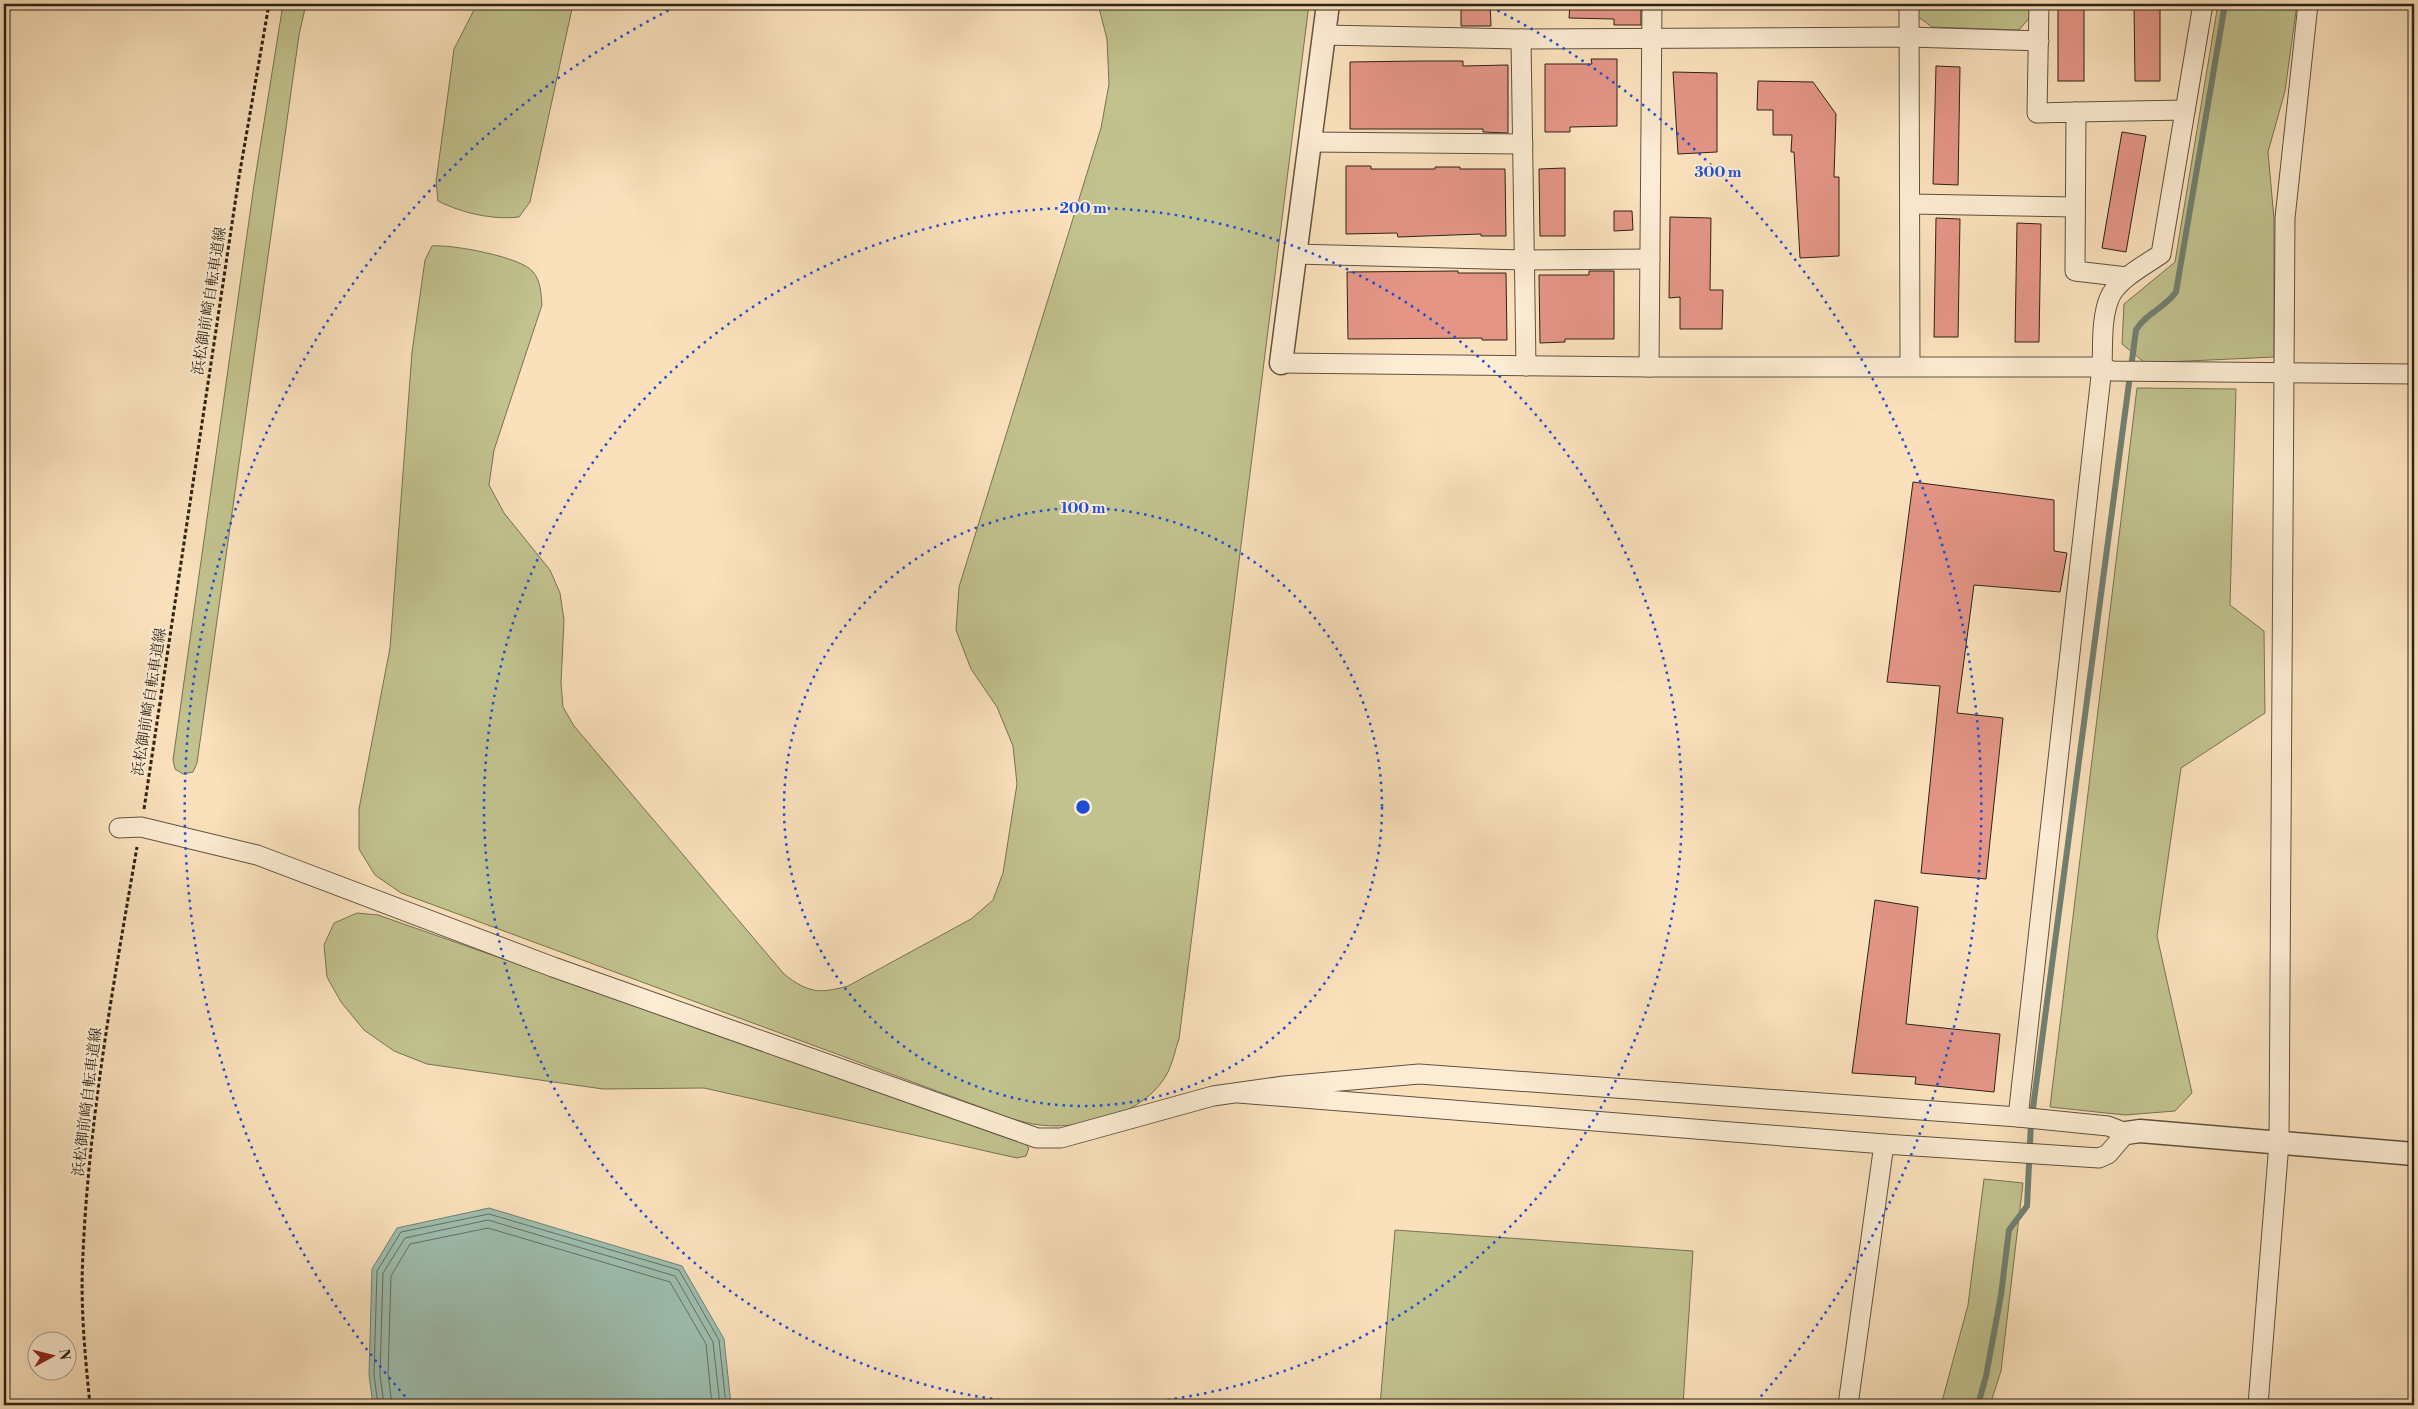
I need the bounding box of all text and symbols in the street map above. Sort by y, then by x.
text: 300 m [1695,163,1742,182]
text: 200 m [1059,199,1107,218]
street label: 浜松御前崎自転車道線 [188,226,231,377]
text: 100 m [1061,499,1106,518]
street label: 浜松御前崎自転車道線 [128,627,171,778]
centre of rings [1074,798,1092,816]
street label: 浜松御前崎自転車道線 [69,1026,106,1178]
north arrow [28,1332,78,1382]
text: N [54,1348,74,1361]

